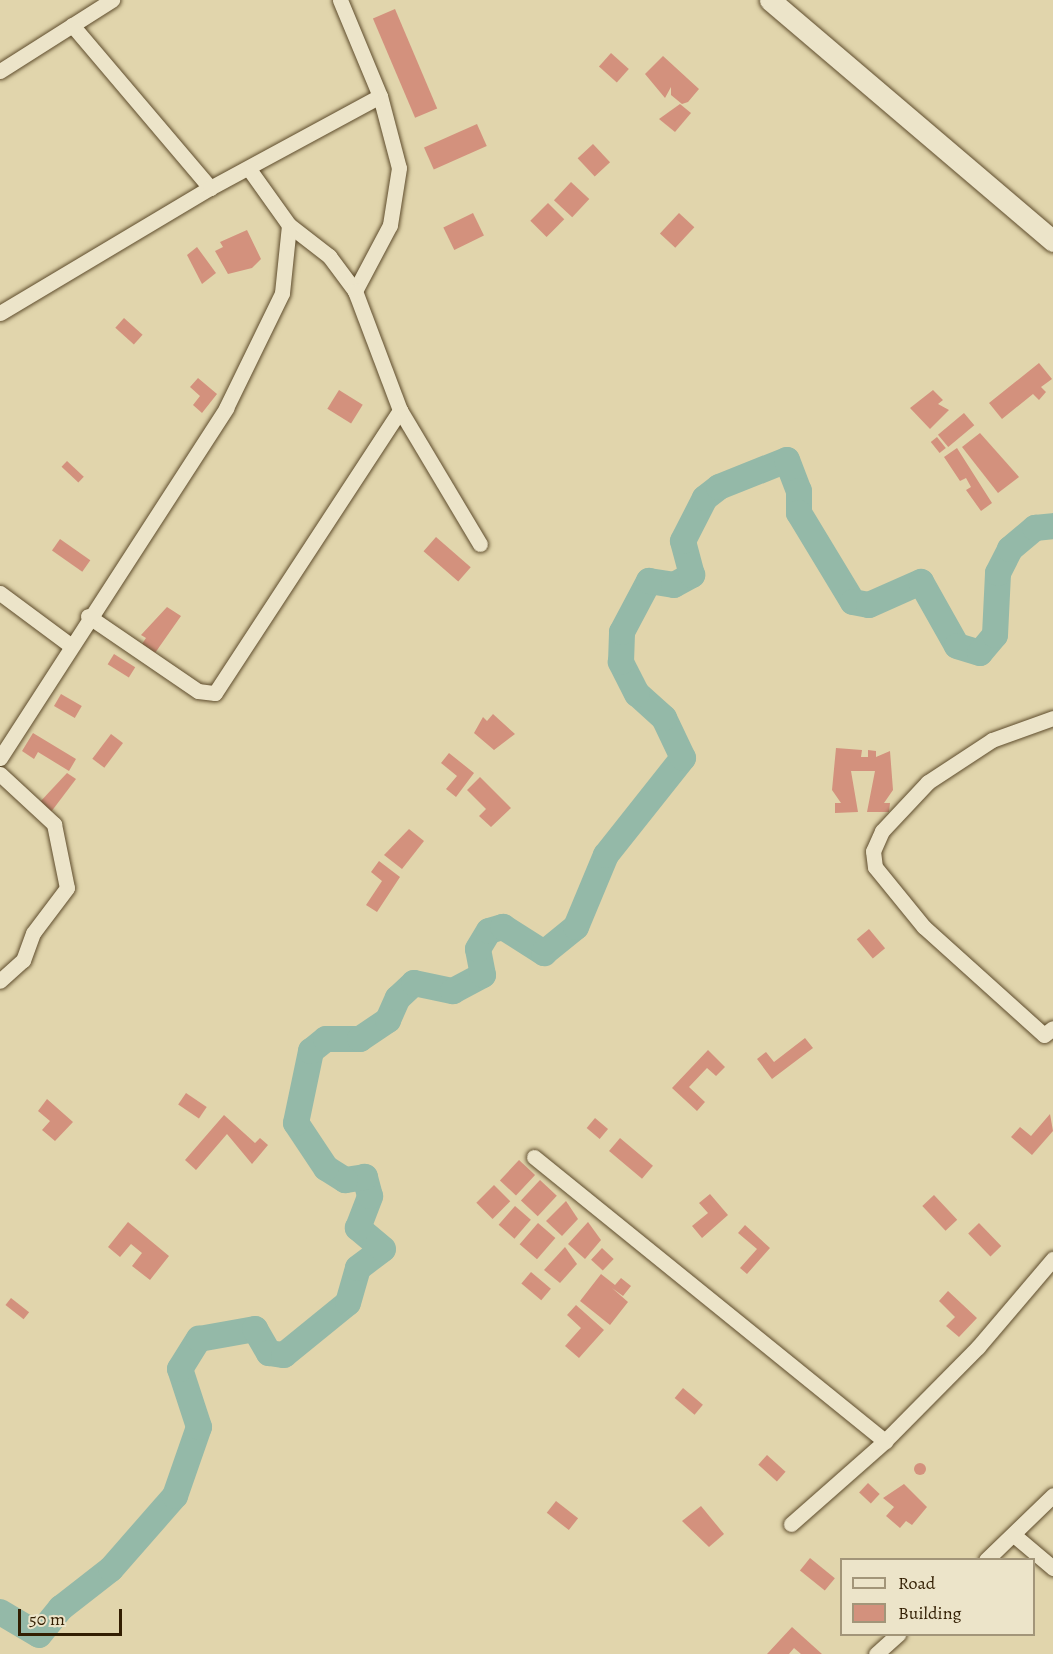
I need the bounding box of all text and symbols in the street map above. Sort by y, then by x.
legend [840,1558,1035,1636]
text: Road [898,1571,935,1595]
scale bar [21,1597,124,1635]
text: Building [898,1601,962,1625]
text: 50 m [29,1607,65,1631]

